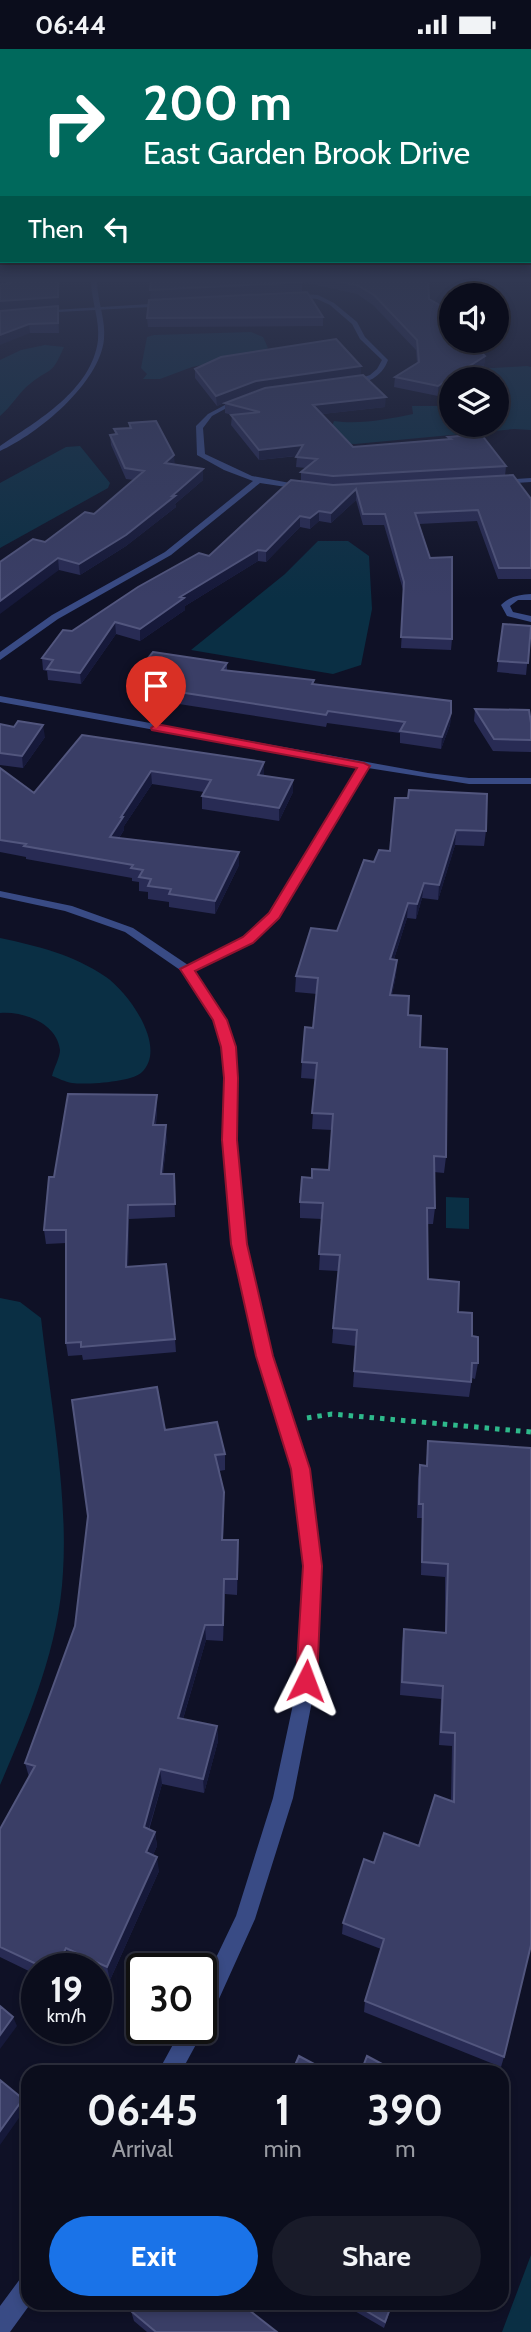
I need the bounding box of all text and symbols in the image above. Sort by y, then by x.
text: 06:44 [35,9,106,41]
text: 200 m [143,73,292,132]
icon: right [28,77,119,168]
text: East Garden Brook Drive [143,133,470,172]
icon: left [98,210,136,248]
text: Then [28,213,84,245]
map controls [439,283,509,437]
button: sound [439,283,509,353]
button: layers [439,367,509,437]
pin [126,656,186,728]
icon: arrive [137,667,175,705]
position arrow [269,1644,343,1718]
speed limit sign: 30 [126,1953,217,2044]
text: 19 [50,1968,83,2011]
text: km/h [47,2005,86,2027]
text: 06:45 [87,2084,198,2136]
text: 1 [275,2084,290,2136]
text: 390 [367,2084,443,2136]
text: Arrival [112,2135,173,2163]
text: min [264,2135,302,2163]
text: m [395,2135,415,2163]
button: Exit [49,2216,258,2296]
button: Share [272,2216,481,2296]

